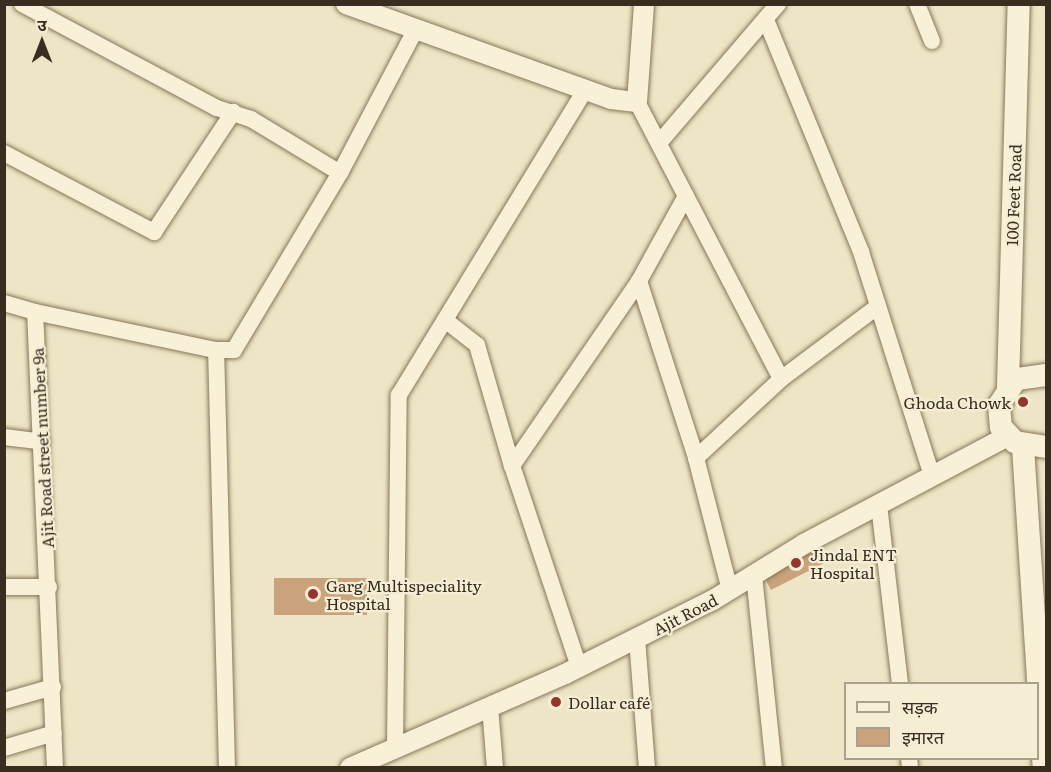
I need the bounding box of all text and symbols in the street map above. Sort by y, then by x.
north arrow [12,12,72,72]
text: उ [37,12,47,36]
street label: 100 Feet Road [1002,144,1024,246]
street label: Ajit Road street number 9a [27,347,57,549]
place label: Ghoda Chowk [904,392,1011,412]
marker: Ghoda Chowk [1016,395,1030,409]
place label: Jindal ENT Hospital [810,544,897,582]
marker: Jindal ENT Hospital [787,554,805,572]
place label: Garg Multispeciality Hospital [326,575,482,613]
marker: Garg Multispeciality Hospital [304,585,322,603]
street label: Ajit Road [649,590,721,638]
legend [844,682,1039,760]
place label: Dollar café [568,692,650,712]
text: सड़क [902,693,938,720]
marker: Dollar café [549,695,563,709]
text: इमारत [902,723,944,750]

